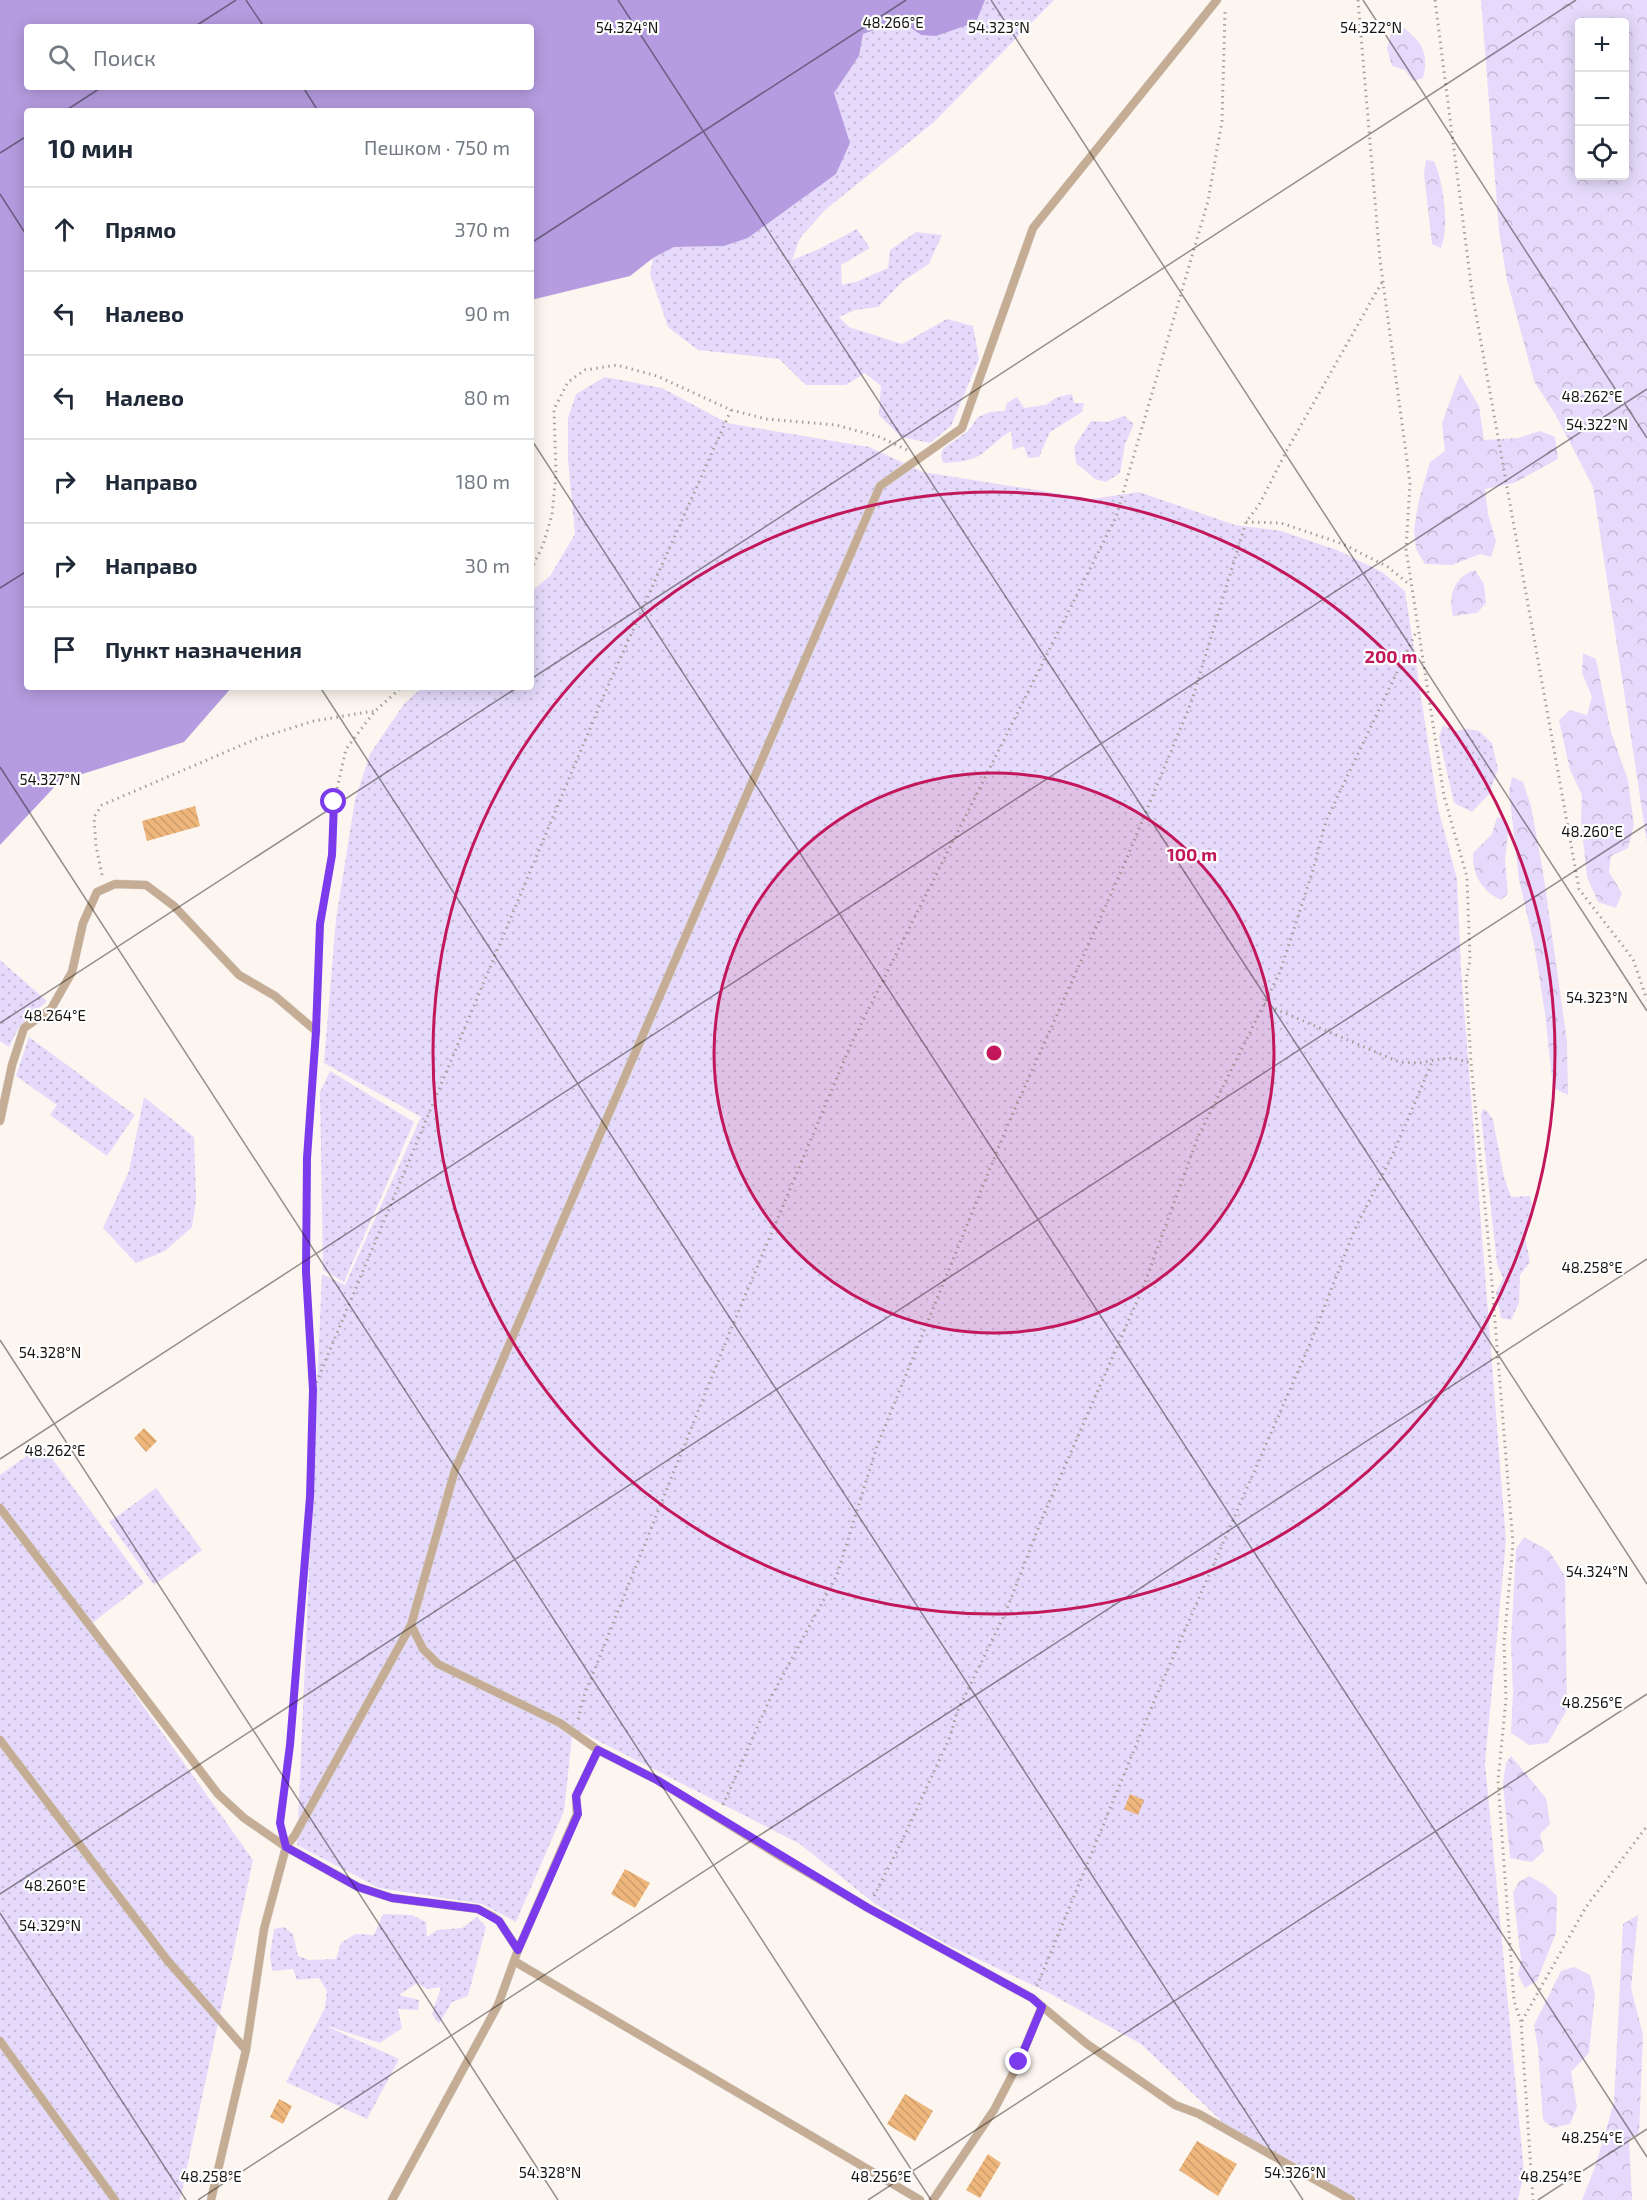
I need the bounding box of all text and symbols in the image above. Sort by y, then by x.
text: 48.266°E [862,13,924,31]
text: 54.324°N [596,18,658,36]
text: 54.323°N [968,18,1030,36]
text: 54.322°N [1340,18,1402,36]
map controls [1575,18,1629,180]
button: + [1575,18,1629,72]
search box [24,24,534,90]
icon: search [45,41,78,74]
text: Поиск [93,44,156,70]
button: − [1575,72,1629,126]
button: locate [1575,126,1629,180]
text: 10 мин [48,132,133,163]
text: Пешком · 750 m [364,135,510,159]
icon: ahead [48,213,81,246]
text: Прямо [105,216,176,242]
text: 370 m [455,217,510,241]
icon: left [48,297,81,330]
text: Налево [105,300,184,326]
text: 90 m [465,301,510,325]
icon: left [48,381,81,414]
text: Налево [105,384,184,410]
text: 80 m [464,385,510,409]
text: 48.262°E [1561,387,1623,405]
text: 54.322°N [1566,415,1628,433]
icon: right [48,465,81,498]
text: Направо [105,468,198,494]
text: 180 m [456,469,510,493]
icon: right [48,549,81,582]
text: Направо [105,552,198,578]
text: 30 m [465,553,510,577]
icon: arrive [48,633,81,666]
text: Пункт назначения [105,636,302,662]
text: 200 m [1365,645,1417,667]
text: 54.327°N [19,770,81,788]
route start [320,788,346,814]
text: 48.260°E [1561,822,1623,840]
text: 100 m [1167,843,1217,865]
text: 54.323°N [1566,988,1628,1006]
text: 48.264°E [24,1006,86,1024]
centre of rings [984,1043,1004,1063]
text: 48.258°E [1561,1258,1623,1276]
text: 54.328°N [19,1343,81,1361]
text: 48.262°E [24,1441,86,1459]
text: 54.324°N [1566,1562,1628,1580]
text: 48.256°E [1562,1693,1622,1711]
text: 48.260°E [24,1876,86,1894]
text: 54.329°N [19,1916,81,1934]
route end [1005,2048,1031,2074]
text: 48.254°E [1561,2128,1623,2146]
text: 54.328°N [519,2163,581,2181]
text: 54.326°N [1264,2163,1326,2181]
text: 48.258°E [180,2167,242,2185]
text: 48.256°E [851,2167,911,2185]
text: 48.254°E [1520,2167,1582,2185]

